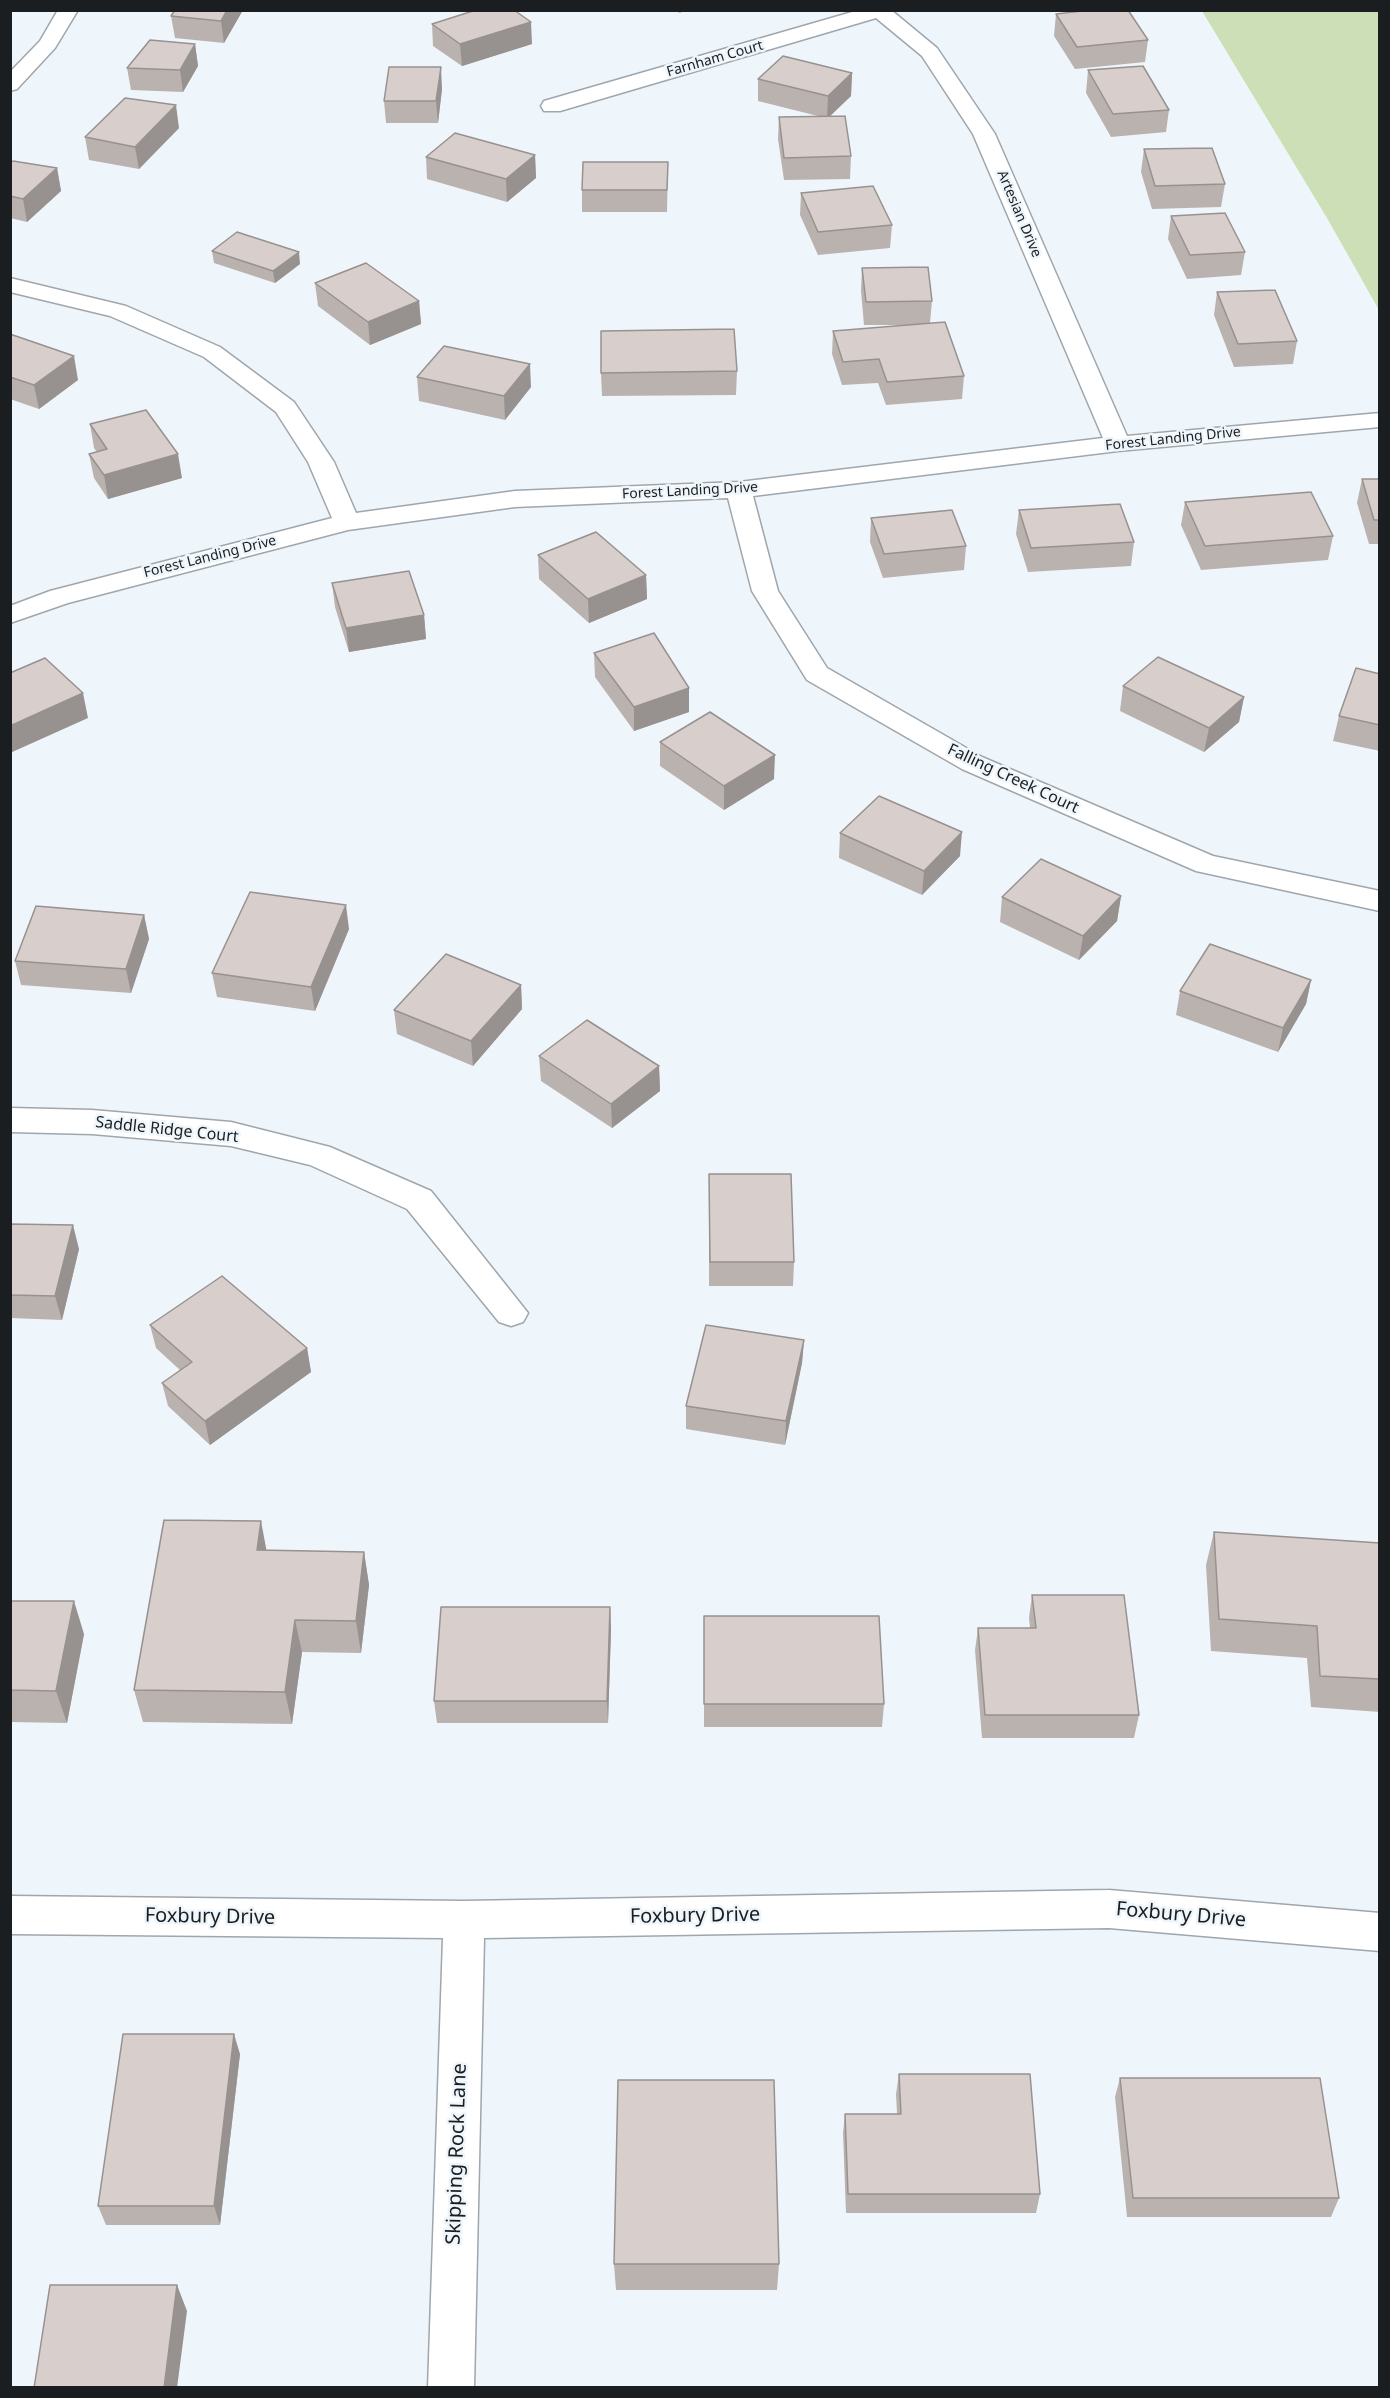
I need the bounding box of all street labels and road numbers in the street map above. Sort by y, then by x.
street label: Farnham Court [665,37,765,81]
street label: Artesian Drive [993,168,1045,260]
street label: Forest Landing Drive [1104,424,1242,454]
street label: Forest Landing Drive [622,479,758,503]
street label: Forest Landing Drive [142,532,278,582]
street label: Falling Creek Court [944,740,1082,818]
street label: Saddle Ridge Court [95,1113,239,1147]
street label: Foxbury Drive [1115,1897,1247,1933]
street label: Foxbury Drive [630,1903,760,1929]
street label: Foxbury Drive [145,1904,275,1930]
street label: Skipping Rock Lane [442,2063,472,2245]

